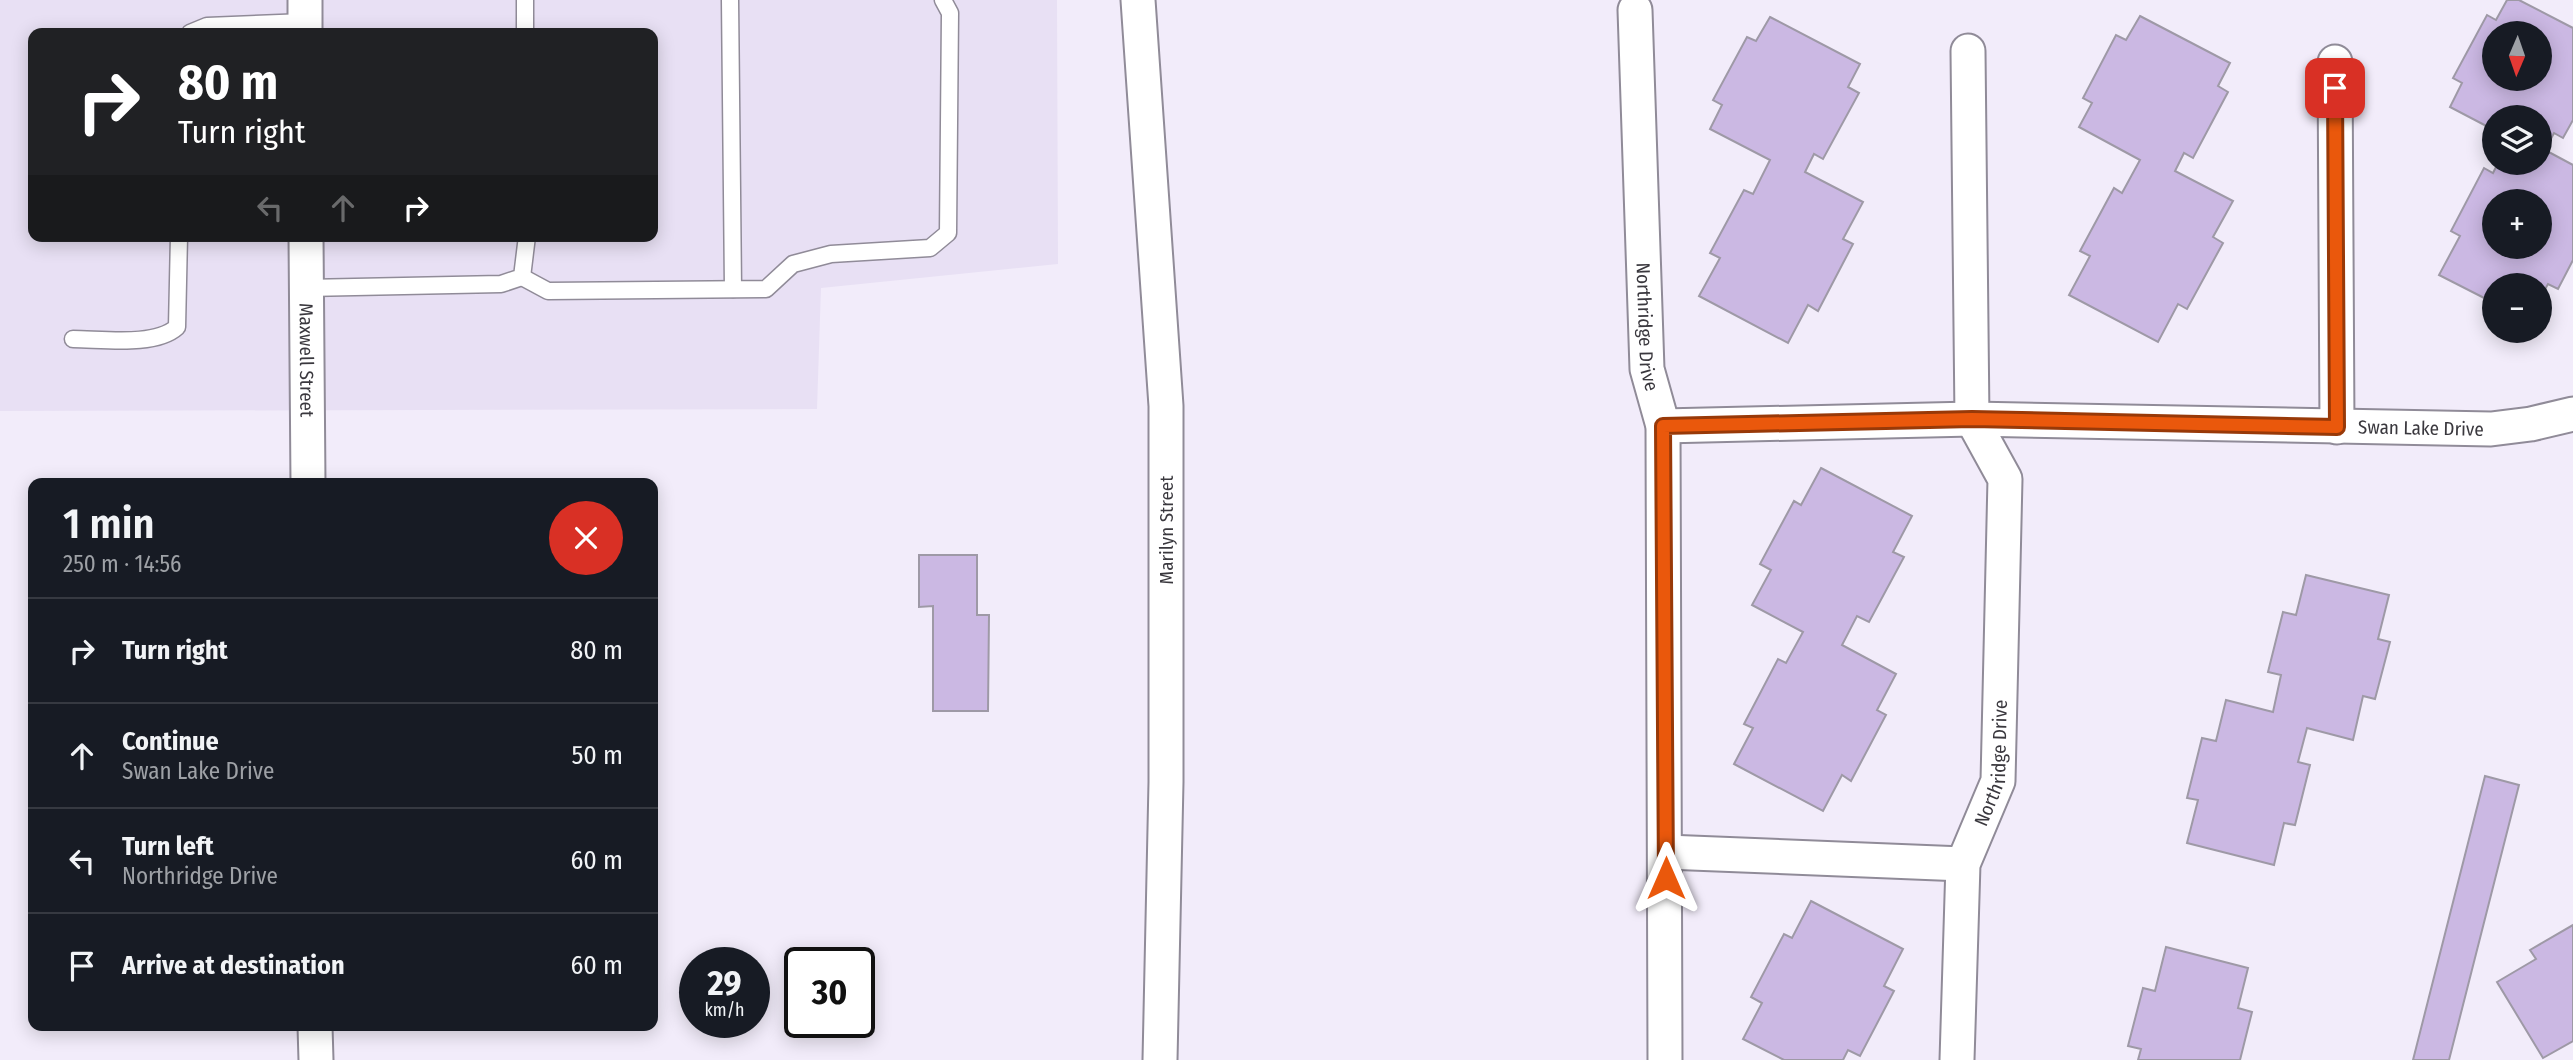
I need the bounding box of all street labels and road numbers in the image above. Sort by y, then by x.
street label: Northridge Drive [1632,262,1664,393]
street label: Maxwell Street [295,303,319,418]
street label: Swan Lake Drive [2358,415,2484,440]
street label: Marilyn Street [1155,475,1178,584]
street label: Northridge Drive [1969,700,2011,829]

